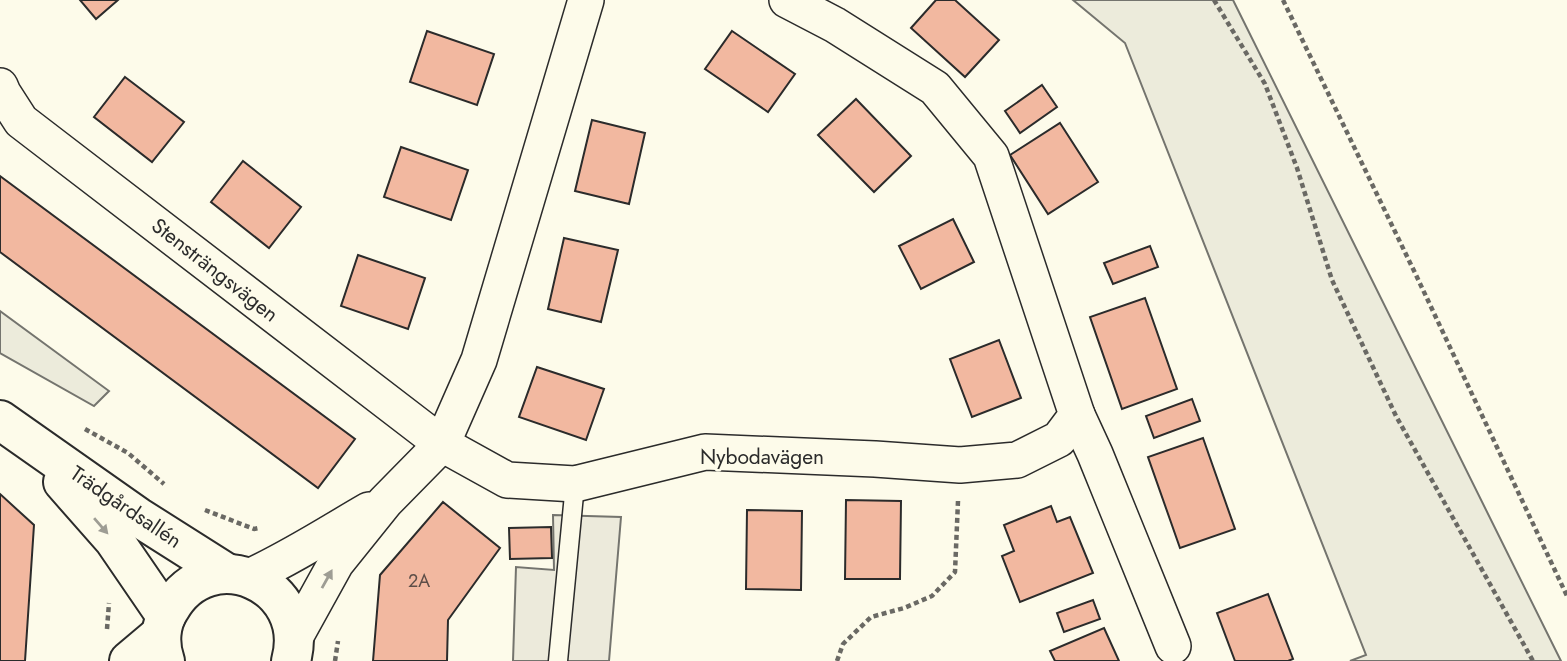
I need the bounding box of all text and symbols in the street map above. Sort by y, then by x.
street label: Stensträngsvägen [145,211,285,329]
street label: Nybodavägen [700,442,824,472]
street label: Trädgårdsallén [64,459,188,555]
one-way arrow [93,517,109,535]
house number: 2A [408,568,430,594]
one-way arrow [321,570,333,589]

